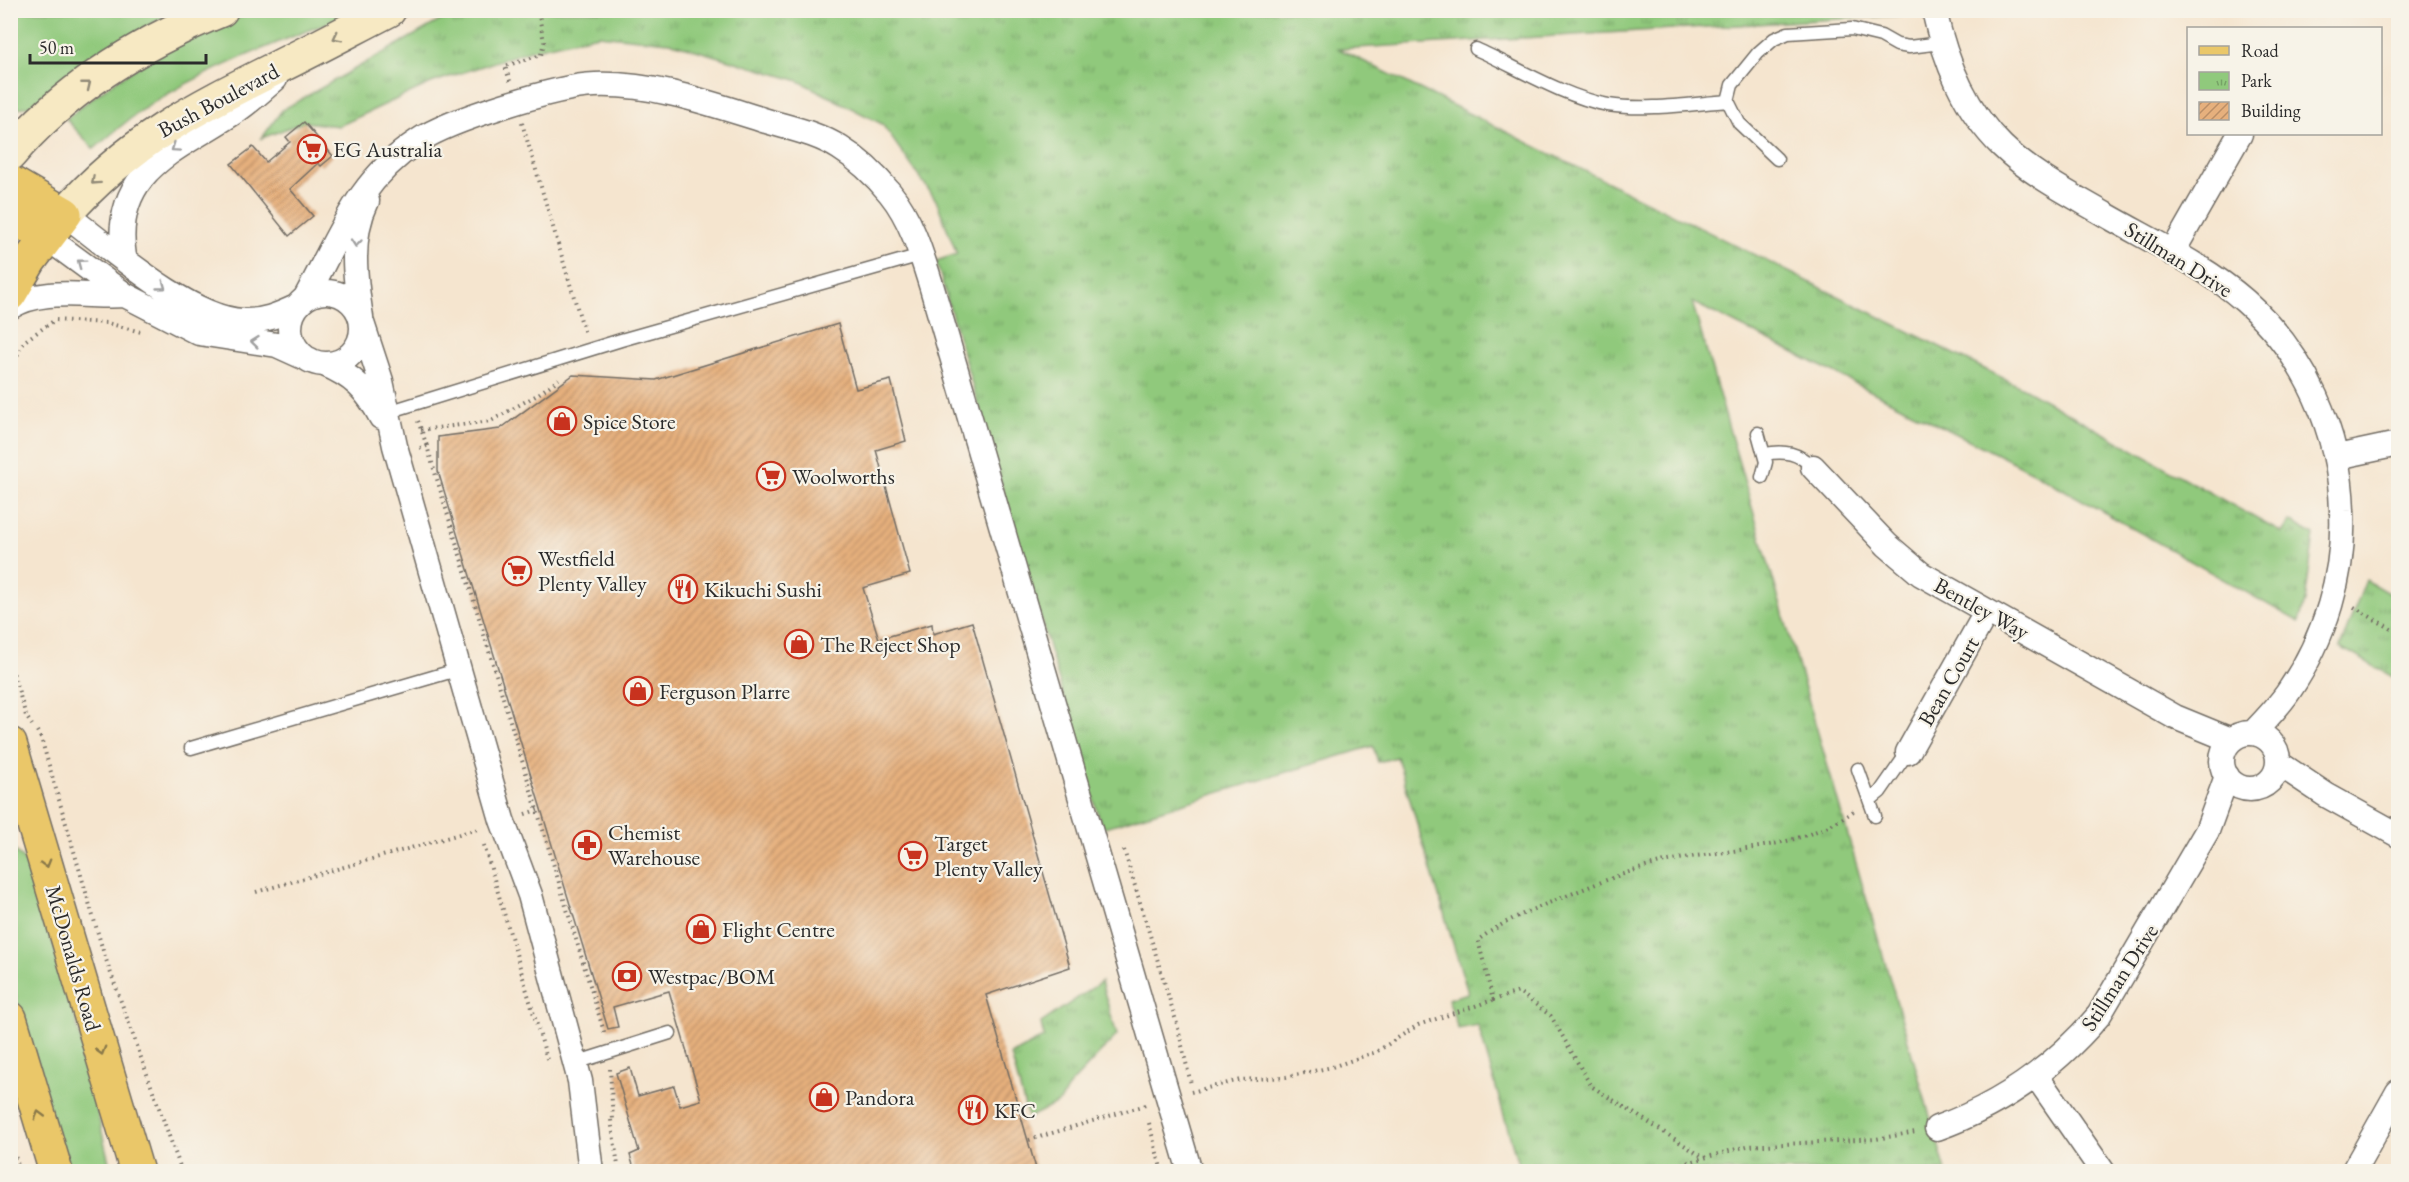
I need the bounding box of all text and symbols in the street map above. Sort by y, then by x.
scale bar [30,27,206,65]
legend [2187,27,2382,135]
one-way arrow [332,30,343,41]
text: 50 m [39,36,74,59]
text: Road [2241,39,2280,62]
street label: Bush Boulevard [153,56,285,145]
text: Park [2241,69,2272,92]
one-way arrow [80,81,91,92]
text: Building [2241,99,2301,122]
supermarket icon: EG Australia [296,133,328,165]
place label: EG Australia [333,135,442,164]
one-way arrow [170,141,181,152]
one-way arrow [91,174,102,185]
street label: Stillman Drive [2119,215,2238,304]
one-way arrow [350,239,363,248]
one-way arrow [76,260,87,271]
one-way arrow [155,279,166,290]
one-way arrow [251,336,260,349]
shop icon: Spice Store [546,405,578,437]
place label: Spice Store [583,407,676,436]
supermarket icon: Woolworths [755,460,787,492]
place label: Woolworths [792,462,895,491]
place label: Westfield Plenty Valley [538,544,647,598]
supermarket icon: Westfield Plenty Valley [501,555,533,587]
street label: Bentley Way [1929,571,2035,647]
restaurant icon: Kikuchi Sushi [667,573,699,605]
place label: Kikuchi Sushi [704,575,822,604]
shop icon: The Reject Shop [783,628,815,660]
place label: The Reject Shop [820,630,961,659]
street label: Bean Court [1911,631,1986,731]
shop icon: Ferguson Plarre [622,675,654,707]
place label: Ferguson Plarre [659,677,791,706]
place label: Chemist Warehouse [608,818,701,872]
pharmacy icon: Chemist Warehouse [571,829,603,861]
place label: Target Plenty Valley [934,829,1043,883]
supermarket icon: Target Plenty Valley [897,840,929,872]
one-way arrow [39,858,51,868]
street label: McDonalds Road [39,882,108,1035]
shop icon: Flight Centre [685,913,717,945]
place label: Flight Centre [722,915,835,944]
street label: Stillman Drive [2074,918,2165,1036]
bank icon: Westpac/BOM [611,960,643,992]
place label: Westpac/BOM [648,962,776,991]
one-way arrow [94,1045,106,1056]
shop icon: Pandora [808,1081,840,1113]
place label: Pandora [845,1083,915,1112]
restaurant icon: KFC [957,1094,989,1126]
place label: KFC [994,1096,1036,1125]
one-way arrow [34,1111,46,1121]

